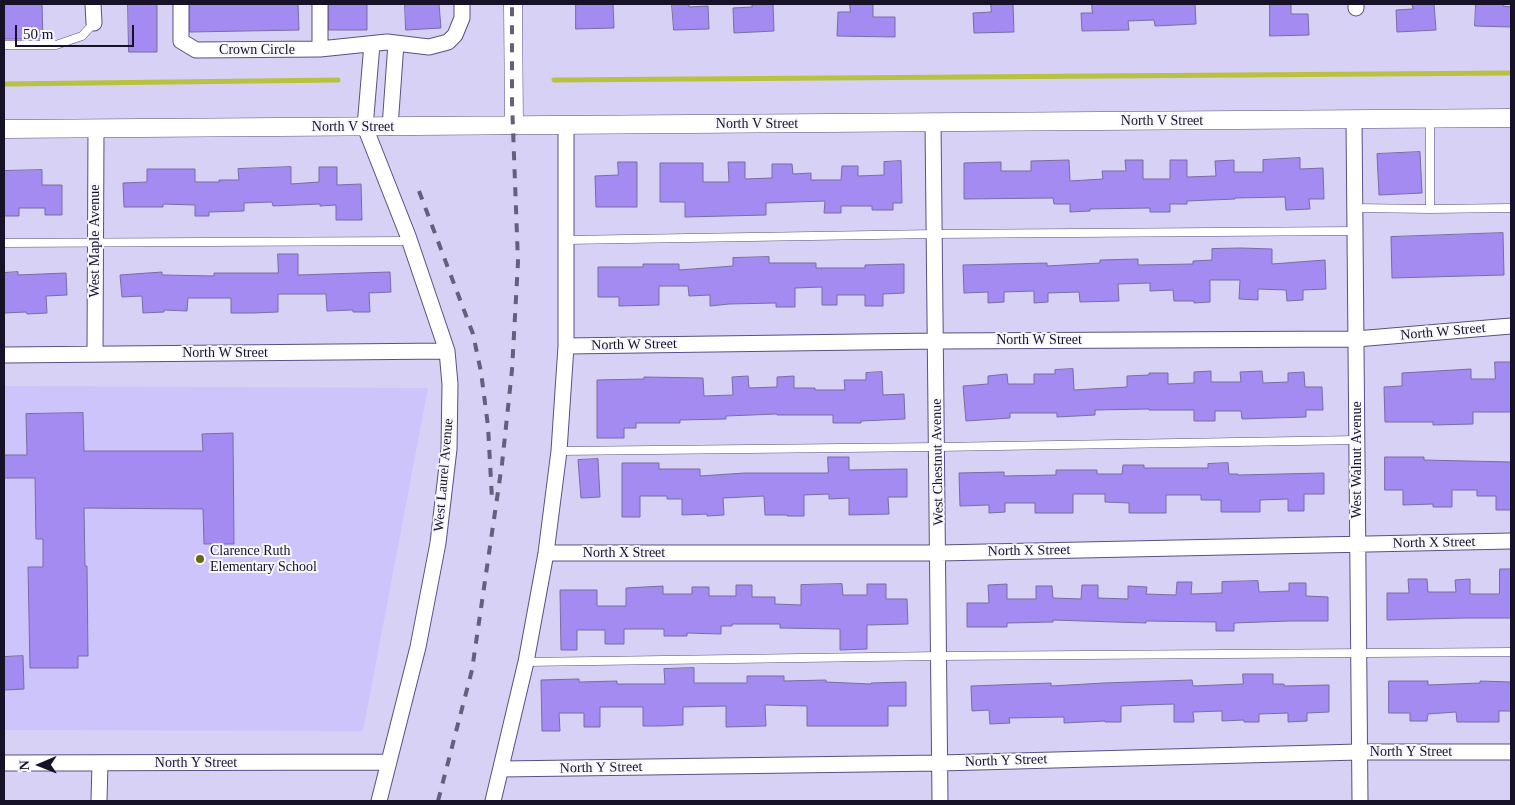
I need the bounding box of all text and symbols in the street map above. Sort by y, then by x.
scale bar [18,15,136,47]
text: 50 m [23,26,53,42]
street label: Crown Circle [219,42,295,58]
street label: North V Street [1121,113,1203,129]
street label: North V Street [716,116,798,132]
street label: North V Street [312,119,394,135]
street label: West Maple Avenue [87,185,103,297]
street label: North W Street [1400,320,1486,344]
street label: North W Street [996,332,1082,348]
street label: North W Street [591,336,677,354]
street label: North W Street [182,345,268,361]
street label: West Chestnut Avenue [928,398,948,526]
street label: West Walnut Avenue [1349,401,1365,519]
street label: West Laurel Avenue [431,418,457,532]
street label: North X Street [1393,534,1475,552]
street label: North X Street [988,542,1070,560]
place label: Clarence Ruth Elementary School [210,543,317,576]
street label: North X Street [583,545,665,561]
marker: Clarence Ruth Elementary School [194,553,206,565]
north arrow [15,740,65,790]
street label: North Y Street [1370,744,1452,760]
street label: North Y Street [965,751,1047,771]
street label: North Y Street [155,755,237,771]
street label: North Y Street [560,759,642,777]
text: N [17,760,32,770]

